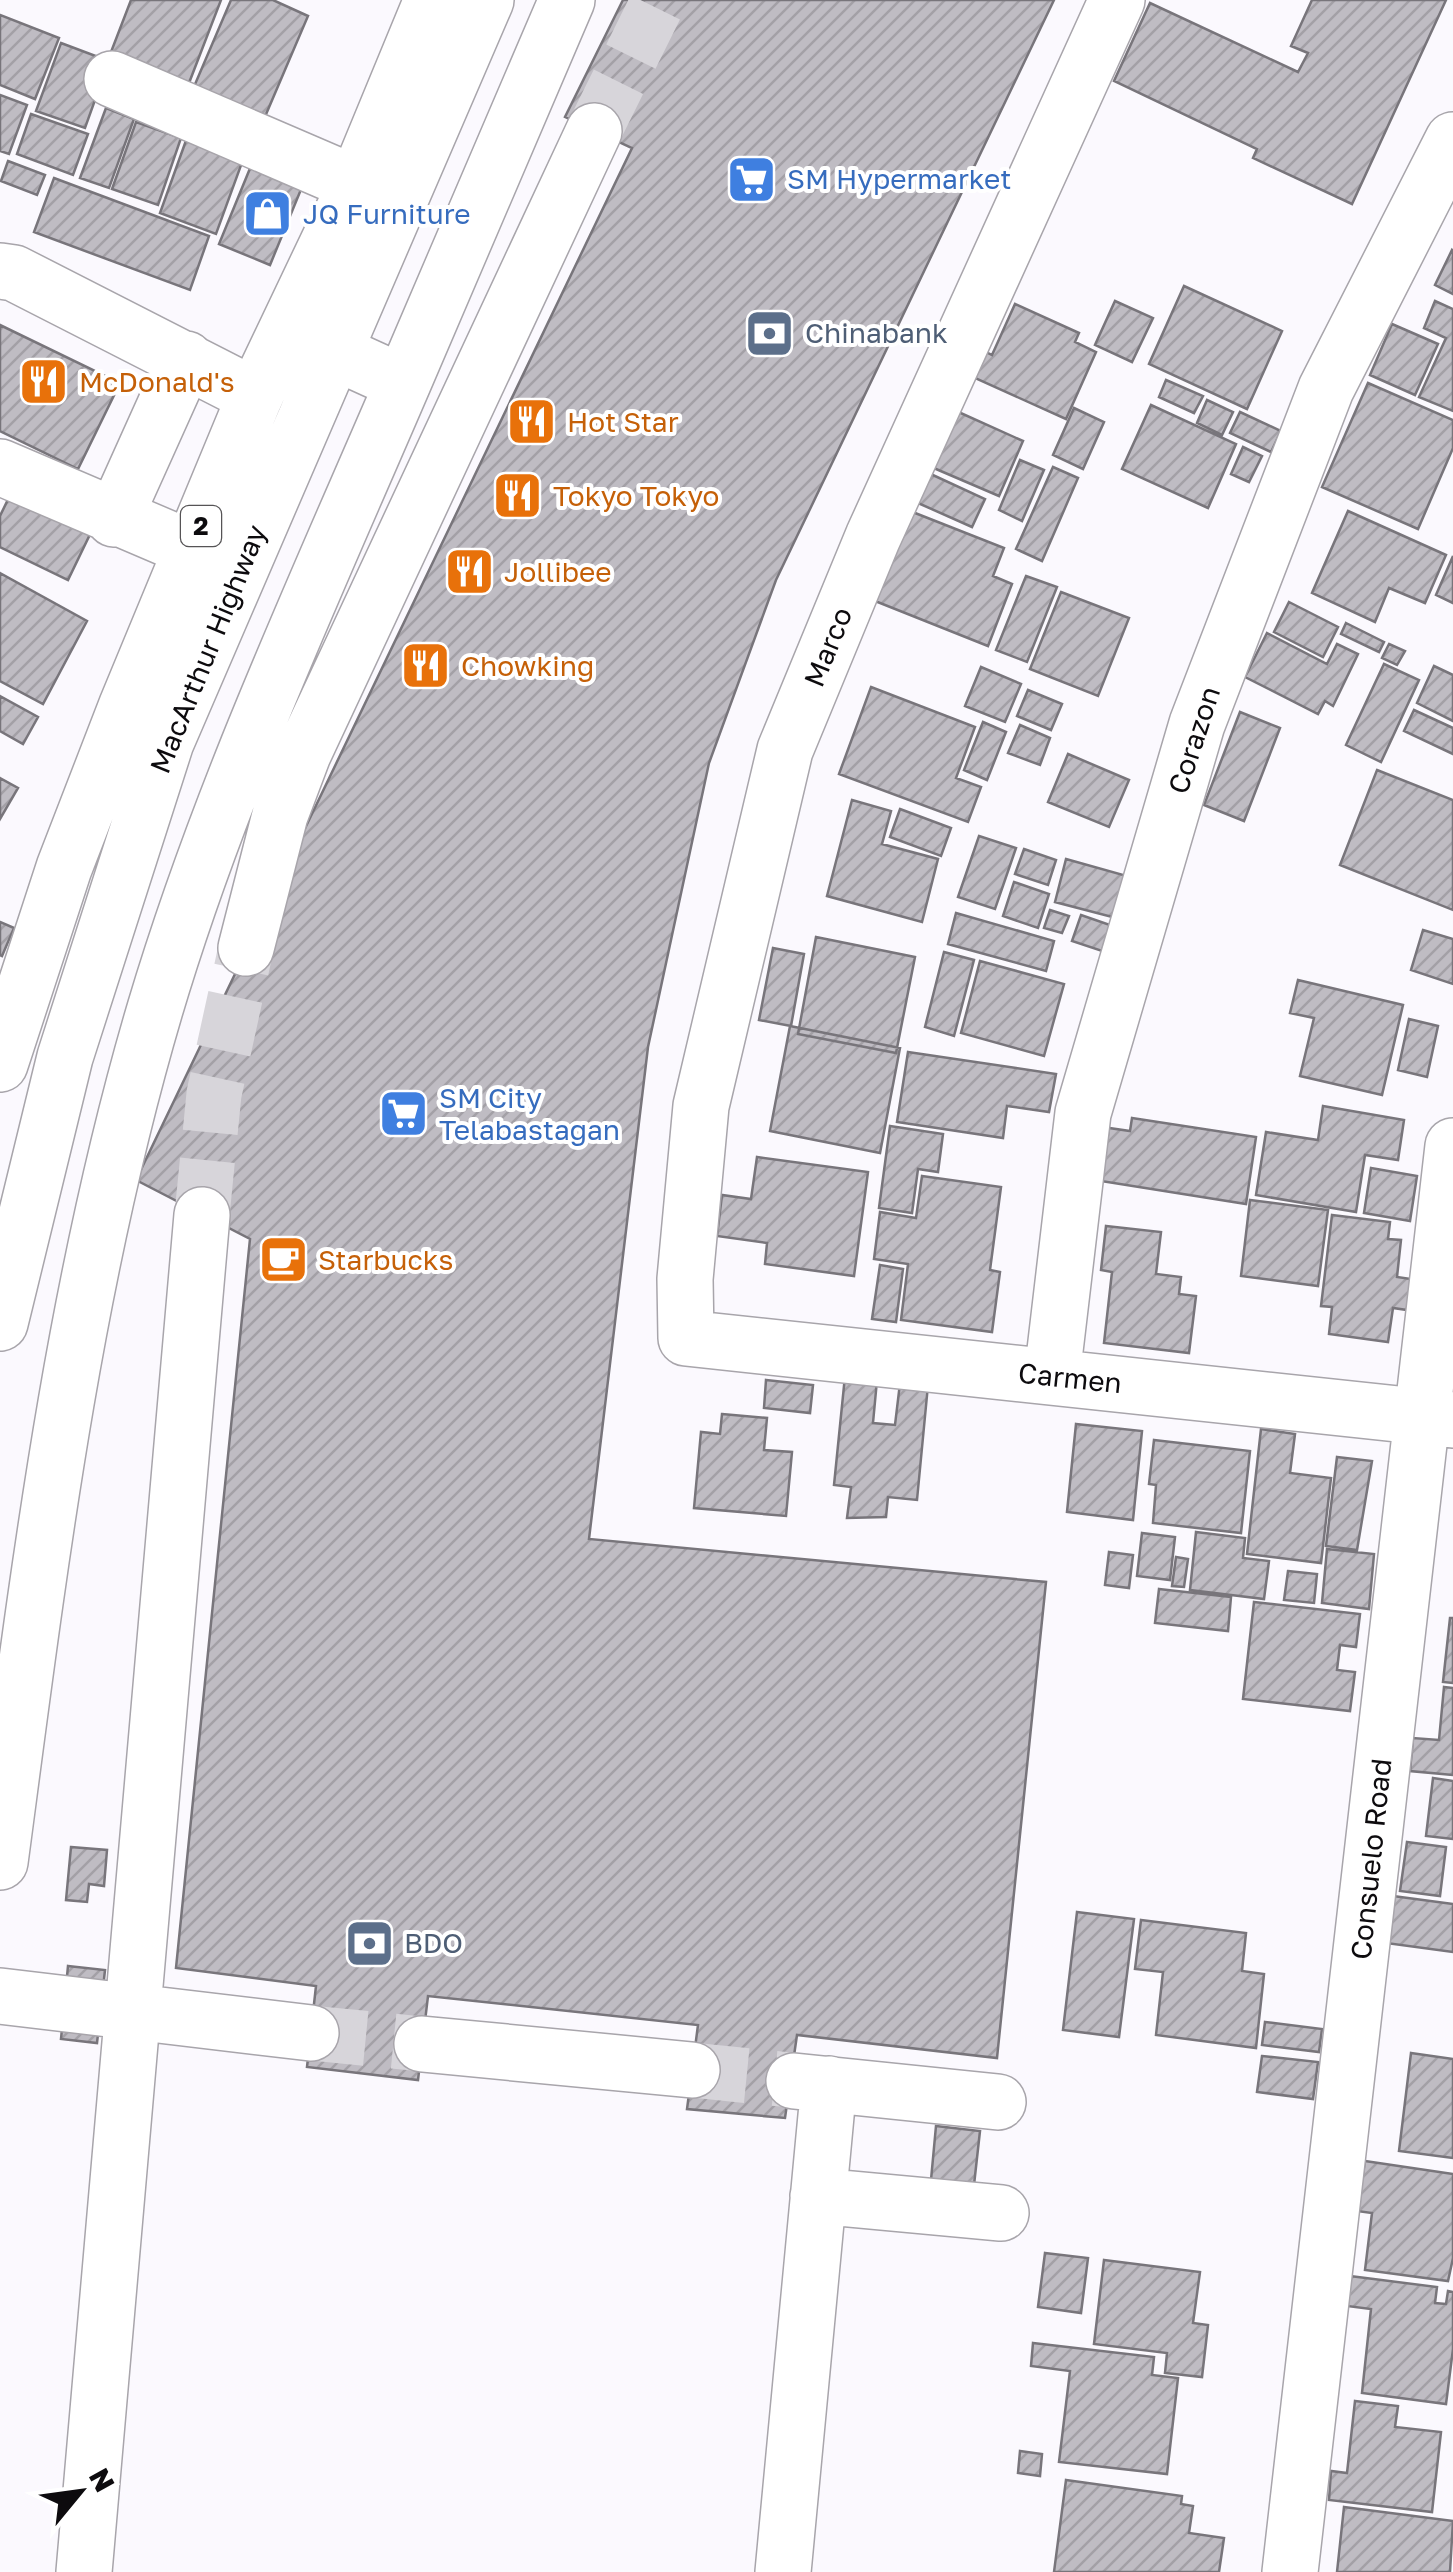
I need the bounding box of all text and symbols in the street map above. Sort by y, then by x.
supermarket icon: SM Hypermarket [726,153,778,205]
place label: SM Hypermarket [787,162,1012,195]
shop icon: JQ Furniture [242,188,294,240]
place label: JQ Furniture [303,197,471,230]
bank icon: Chinabank [744,307,796,359]
place label: Chinabank [805,316,948,349]
restaurant icon: McDonald's [18,356,70,408]
place label: McDonald's [79,365,235,398]
restaurant icon: Hot Star [506,396,558,448]
place label: Hot Star [567,405,679,438]
restaurant icon: Tokyo Tokyo [492,470,544,522]
place label: Tokyo Tokyo [553,479,719,512]
road number: 2 [181,506,221,546]
street label: MacArthur Highway [143,520,273,778]
restaurant icon: Jollibee [443,546,495,598]
place label: Jollibee [504,555,611,588]
street label: Marco [797,602,858,691]
restaurant icon: Chowking [400,640,452,692]
place label: Chowking [461,649,594,682]
street label: Corazon [1161,682,1226,798]
place label: SM City Telabastagan [439,1081,620,1146]
supermarket icon: SM City Telabastagan [378,1088,430,1140]
cafe icon: Starbucks [257,1234,309,1286]
place label: Starbucks [318,1243,453,1276]
street label: Carmen [1017,1356,1124,1399]
street label: Consuelo Road [1344,1757,1397,1961]
bank icon: BDO [343,1917,395,1969]
place label: BDO [404,1926,463,1959]
north arrow [30,2442,130,2542]
text: N [83,2462,122,2497]

